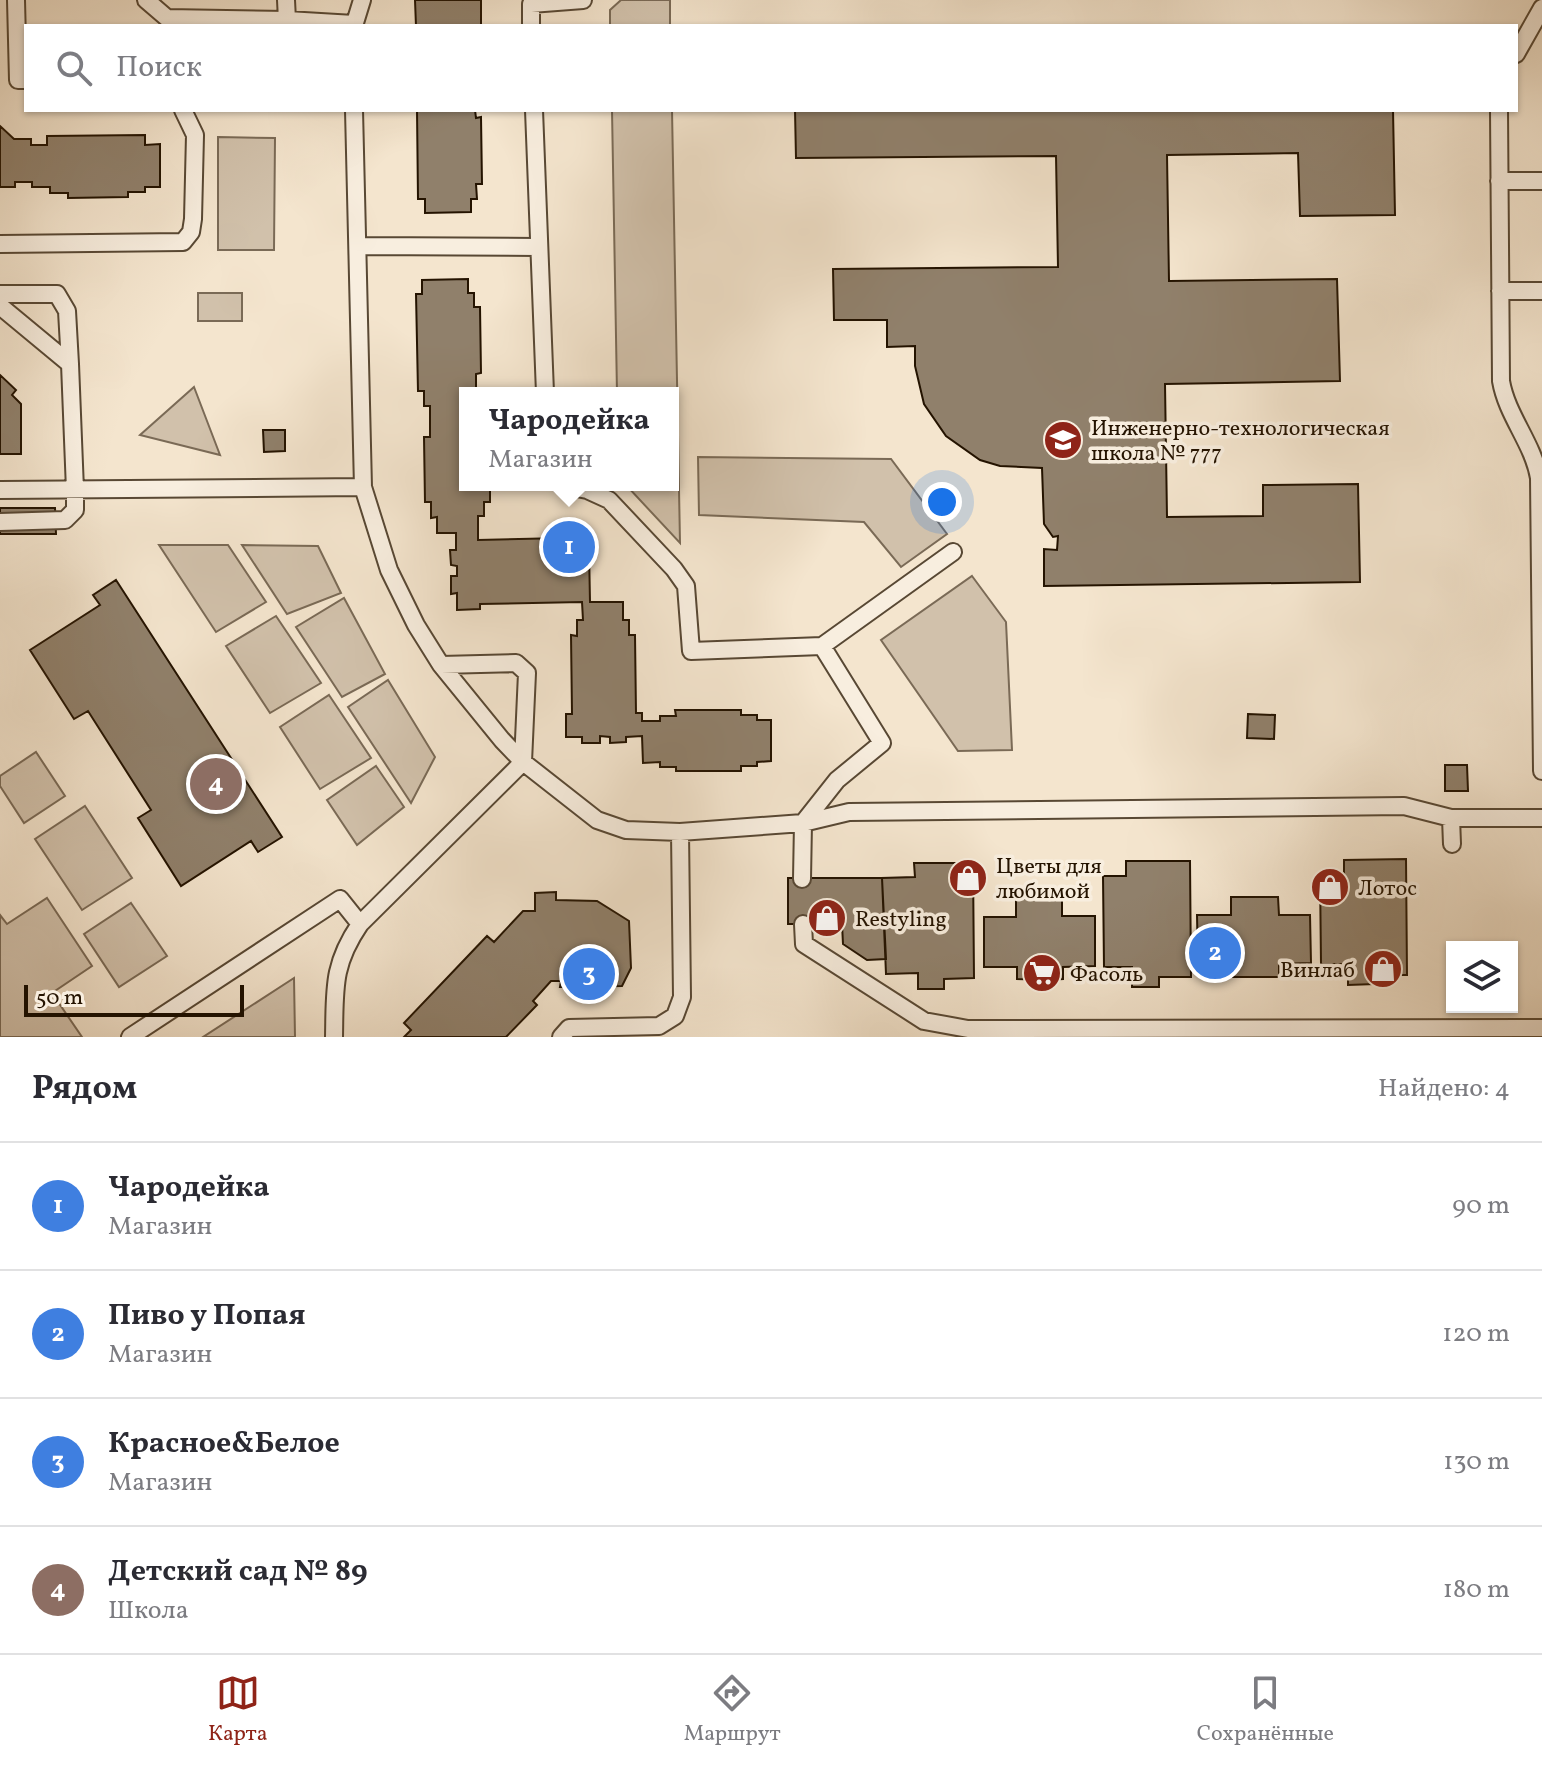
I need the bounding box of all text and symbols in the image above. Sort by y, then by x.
search box [24,24,1518,112]
icon: search [52,46,96,90]
text: Поиск [116,47,202,89]
popup [459,387,679,491]
text: Чародейка [488,400,650,442]
place label: Инженерно-технологическая школа № 777 [1091,414,1390,470]
school or university icon: Инженерно-технологическая школа № 777 [1042,419,1084,461]
text: Магазин [488,442,593,478]
your location [922,482,962,522]
pin: 1 [543,517,595,577]
pin: 4 [190,754,242,814]
place label: Цветы для любимой [996,852,1102,908]
shop icon: Цветы для любимой [947,857,989,899]
shop icon: Лотос [1309,866,1351,908]
place label: Лотос [1358,874,1417,905]
shop icon: Restyling [806,897,848,939]
place label: Restyling [855,905,947,936]
pin: 2 [1189,923,1241,983]
map controls [1446,941,1518,1013]
button: layers [1446,941,1518,1013]
pin: 3 [563,944,615,1004]
shop icon: Винлаб [1362,948,1404,990]
supermarket icon: Фасоль [1021,952,1063,994]
place label: Винлаб [1280,956,1355,987]
place label: Фасоль [1070,960,1143,991]
scale bar [24,981,244,1017]
text: 50 m [36,983,83,1014]
text: Рядом [32,1066,137,1113]
text: Найдено: 4 [1378,1071,1510,1107]
text: Чародейка [108,1167,270,1209]
text: 1 [53,1188,63,1224]
text: 90 m [1452,1188,1510,1224]
text: Магазин [108,1209,212,1245]
text: Пиво у Попая [108,1295,306,1337]
text: 2 [51,1316,65,1352]
text: 120 m [1442,1316,1510,1352]
text: Магазин [108,1337,212,1373]
text: Красное&Белое [108,1423,340,1465]
text: 3 [51,1444,65,1480]
text: 130 m [1443,1444,1510,1480]
text: Магазин [108,1465,212,1501]
text: Детский сад № 89 [108,1551,368,1593]
text: 4 [50,1572,66,1608]
text: 180 m [1443,1572,1510,1608]
text: Школа [108,1593,189,1629]
tab: Карта [208,1671,268,1750]
tab: Маршрут [684,1671,781,1750]
tab: Сохранённые [1197,1671,1334,1750]

